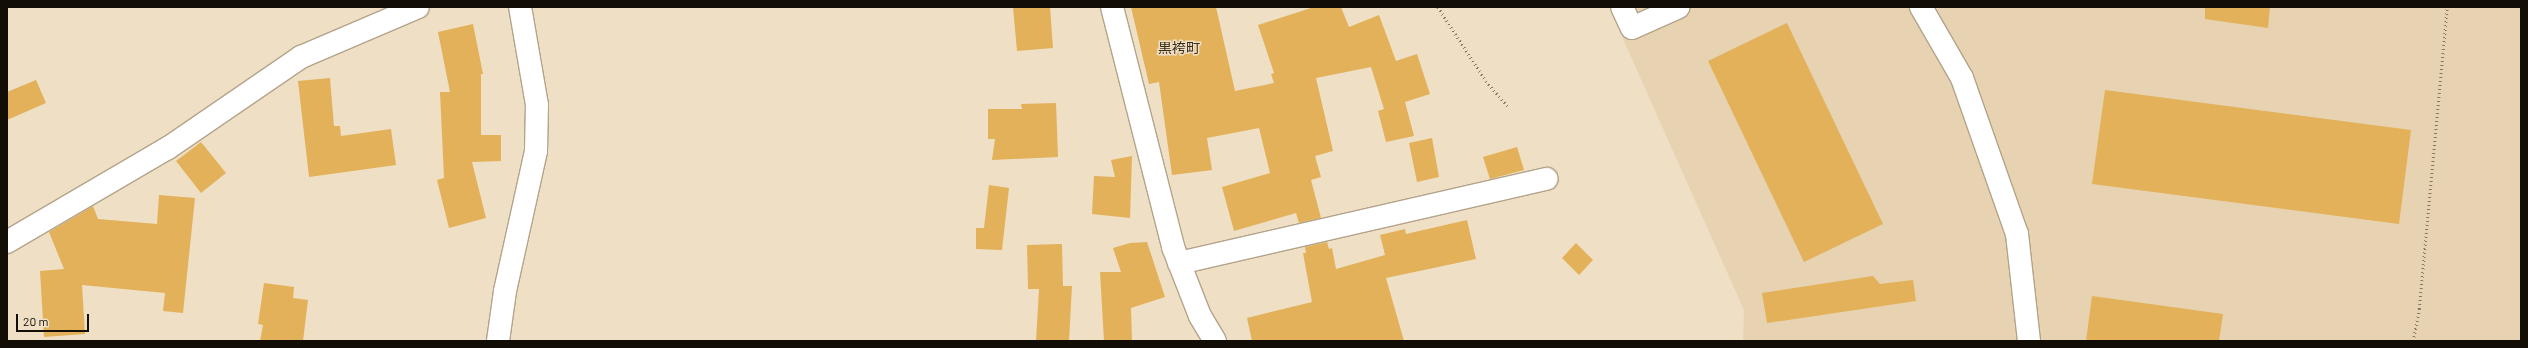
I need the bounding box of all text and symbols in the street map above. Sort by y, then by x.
district label: 黒袴町 [1158,40,1200,56]
scale bar [18,306,91,332]
text: 20 m [23,314,49,328]

